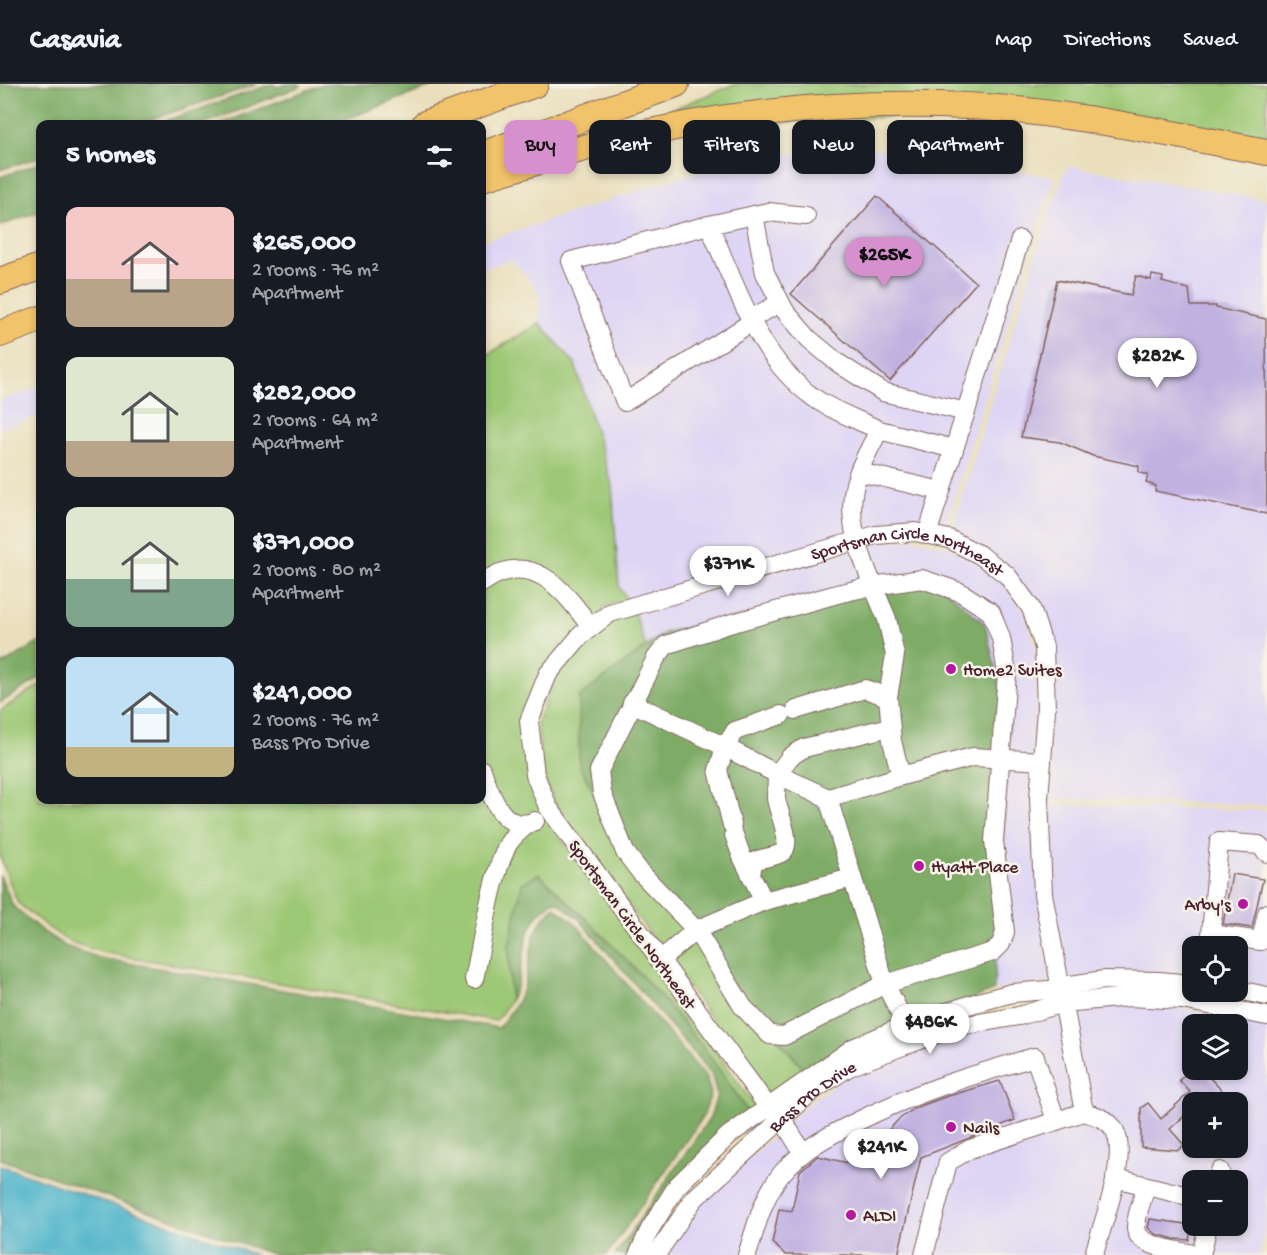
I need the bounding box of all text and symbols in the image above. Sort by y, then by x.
text: Casavia [30,25,121,58]
text: Map [995,29,1032,54]
text: Directions [1065,29,1150,54]
text: Saved [1183,29,1237,54]
chip: Buy [504,120,577,174]
chip: Rent [589,120,671,174]
chip: Filters [683,120,780,174]
chip: New [792,120,875,174]
chip: Apartment [887,120,1023,174]
icon: filters [423,140,456,173]
text: 5 homes [66,141,155,172]
text: $265,000 [252,229,356,260]
icon: home [114,231,186,303]
pin: $265K [842,237,926,288]
text: $265K [859,245,909,268]
text: 2 rooms · 76 m² [252,260,379,283]
text: Apartment [252,283,342,306]
pin: $282K [1115,338,1199,389]
text: $282K [1132,346,1182,369]
text: $282,000 [252,379,356,410]
icon: home [114,381,186,453]
text: 2 rooms · 64 m² [252,410,378,433]
text: Apartment [252,433,342,456]
street label: Sportsman Circle Northeast [809,524,1008,583]
text: $371,000 [252,529,354,560]
icon: home [114,531,186,603]
pin: $371K [686,546,770,597]
text: $371K [704,554,752,577]
text: 2 rooms · 80 m² [252,560,381,583]
text: Apartment [252,583,342,606]
place label: Home2 Suites [963,661,1063,682]
marker: Home2 Suites [944,662,958,676]
text: $241,000 [252,679,352,710]
icon: home [114,681,186,753]
text: 2 rooms · 76 m² [252,710,379,733]
text: Bass Pro Drive [252,733,370,756]
street label: Sportsman Circle Northeast [563,837,700,1015]
place label: Hyatt Place [931,858,1019,879]
marker: Hyatt Place [912,859,926,873]
place label: Arby's [1184,896,1232,917]
marker: Arby's [1236,897,1250,911]
map controls [1182,936,1248,1236]
button: locate [1182,936,1248,1002]
pin: $486K [888,1004,972,1055]
text: $486K [905,1012,955,1035]
button: layers [1182,1014,1248,1080]
street label: Bass Pro Drive [765,1057,860,1139]
button: + [1182,1092,1248,1158]
place label: Nails [963,1119,1001,1140]
marker: Nails [944,1120,958,1134]
pin: $241K [839,1129,923,1180]
text: $241K [857,1137,905,1160]
button: − [1182,1170,1248,1236]
place label: ALDI [863,1207,896,1228]
marker: ALDI [844,1208,858,1222]

